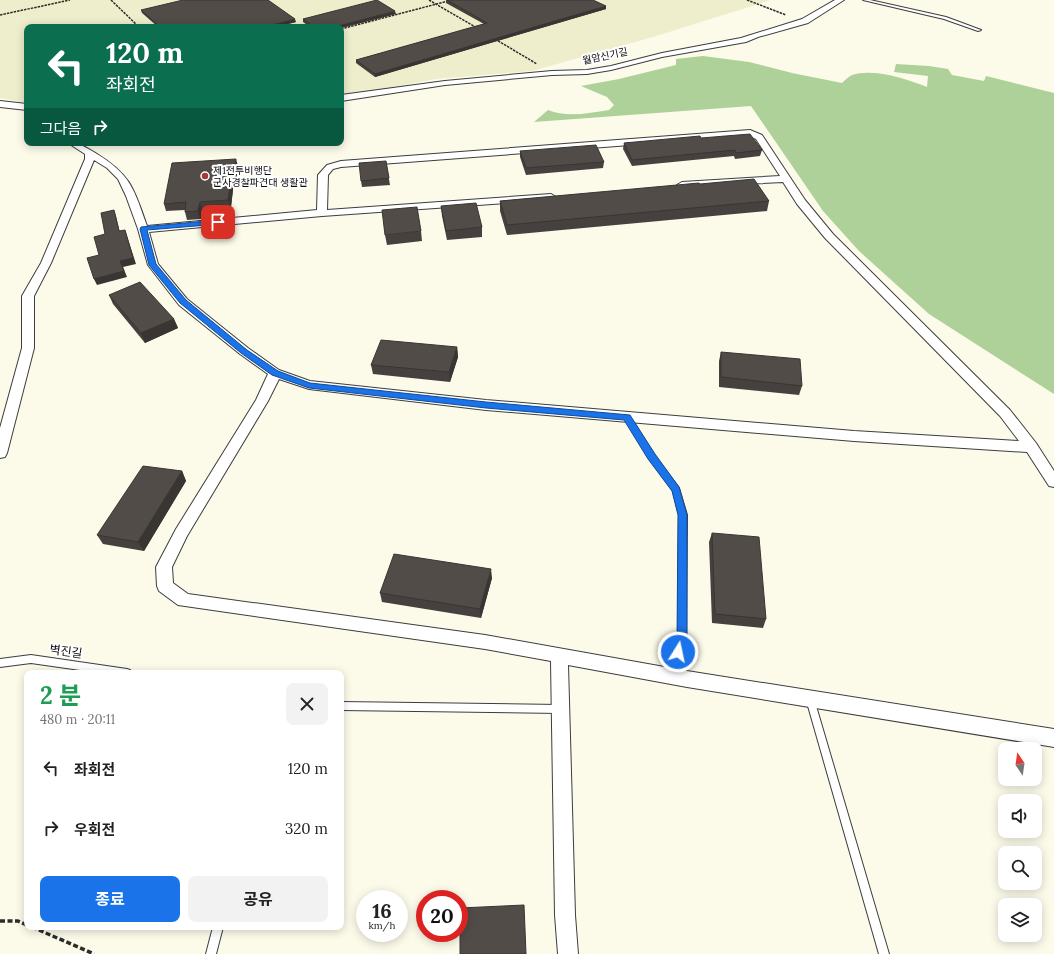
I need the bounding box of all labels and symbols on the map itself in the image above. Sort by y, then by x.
street label: 월암신기길 [581,45,629,67]
place label: 제1전투비행단 군사경찰파견대 생활관 [213,164,308,189]
marker: 제1전투비행단 군사경찰파견대 생활관 [200,171,210,181]
pin [201,205,235,239]
position arrow [657,631,699,673]
street label: 벽진길 [49,641,83,661]
north arrow [998,742,1042,786]
speed limit sign: 20 [416,890,468,942]

